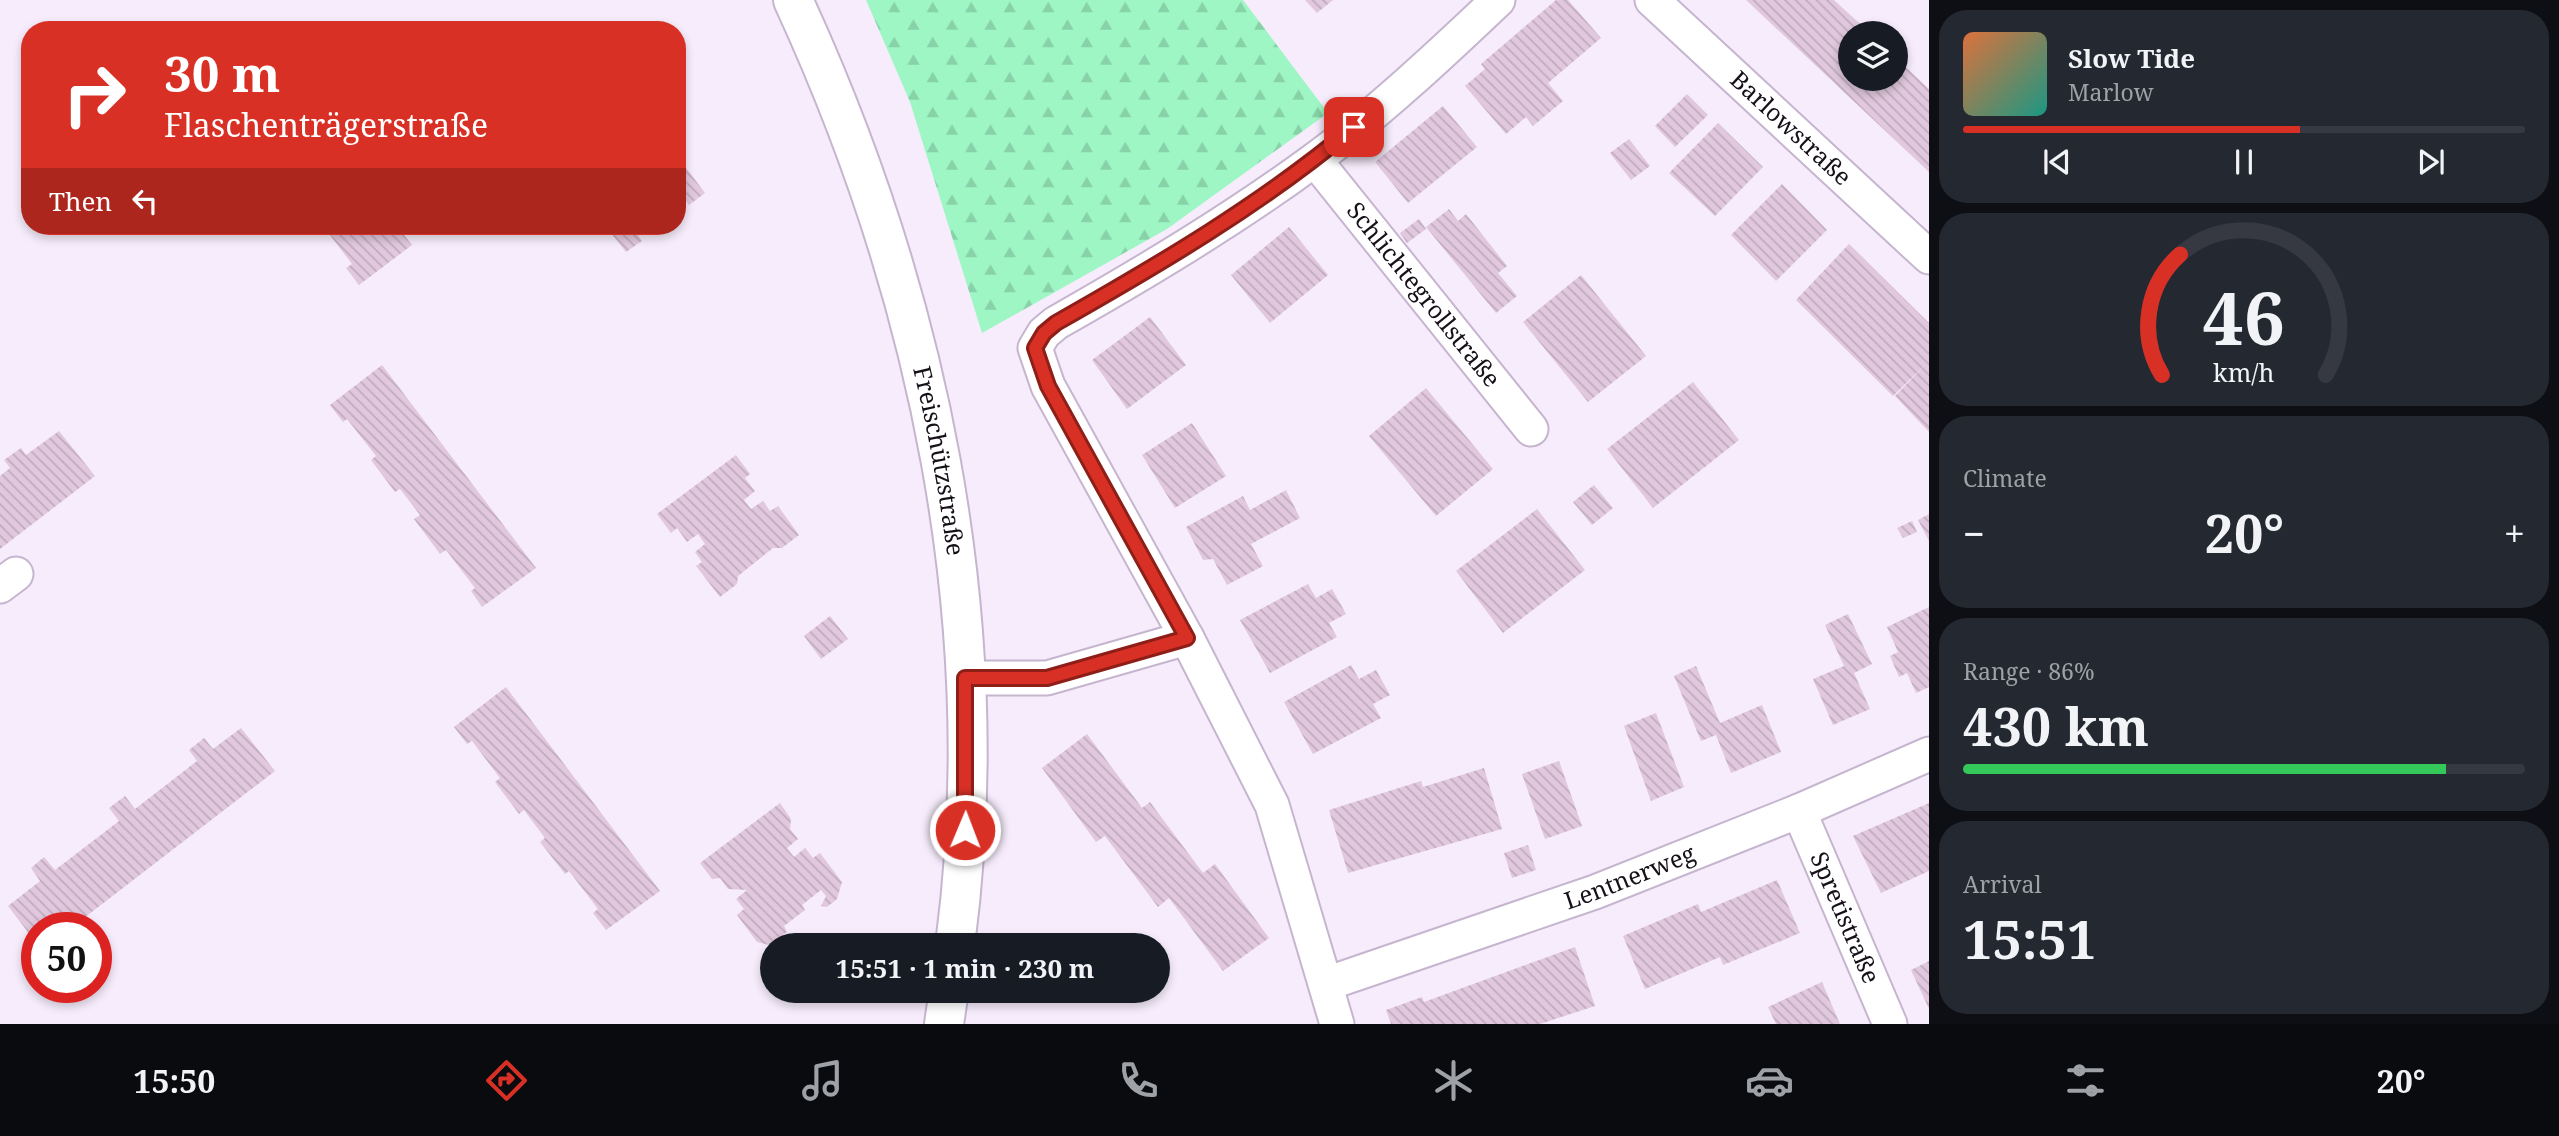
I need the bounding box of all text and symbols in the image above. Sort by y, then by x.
map controls [1838,21,1908,91]
button: layers [1838,21,1908,91]
text: 30 m [164,40,280,106]
text: Slow Tide [2068,40,2195,76]
icon: right [49,49,140,140]
street label: Barlowstraße [1724,63,1859,192]
text: Marlow [2068,76,2154,108]
pin [1324,97,1384,157]
text: Flaschenträgerstraße [164,103,488,146]
icon: arrive [1335,108,1373,146]
icon: previous [2038,143,2076,181]
icon: pause [2225,143,2263,181]
icon: next [2412,143,2450,181]
icon: left [126,182,164,220]
text: Then [49,183,112,219]
street label: Schlichtegrollstraße [1340,194,1509,393]
text: 46 [2203,268,2285,367]
text: km/h [2213,355,2275,389]
street label: Freischützstraße [906,363,973,557]
text: Climate [1963,462,2047,494]
text: 20° [2205,497,2284,568]
text: − [1963,507,1985,559]
text: + [2504,507,2525,559]
text: Range · 86% [1963,655,2095,687]
text: 430 km [1963,690,2149,761]
position arrow [928,793,1002,867]
street label: Lentnerweg [1560,836,1700,916]
street label: Spretistraße [1803,846,1889,988]
text: Arrival [1963,868,2042,900]
text: 15:51 [1963,903,2096,974]
speed limit sign: 50 [21,912,112,1003]
text: 15:51 · 1 min · 230 m [835,950,1095,986]
icon: directions [482,1056,531,1105]
icon: music [798,1056,847,1105]
icon: phone [1114,1056,1163,1105]
icon: climate [1429,1056,1478,1105]
icon: car [1745,1056,1794,1105]
icon: filters [2061,1056,2110,1105]
text: 15:50 [133,1059,215,1102]
text: 20° [2377,1059,2426,1102]

